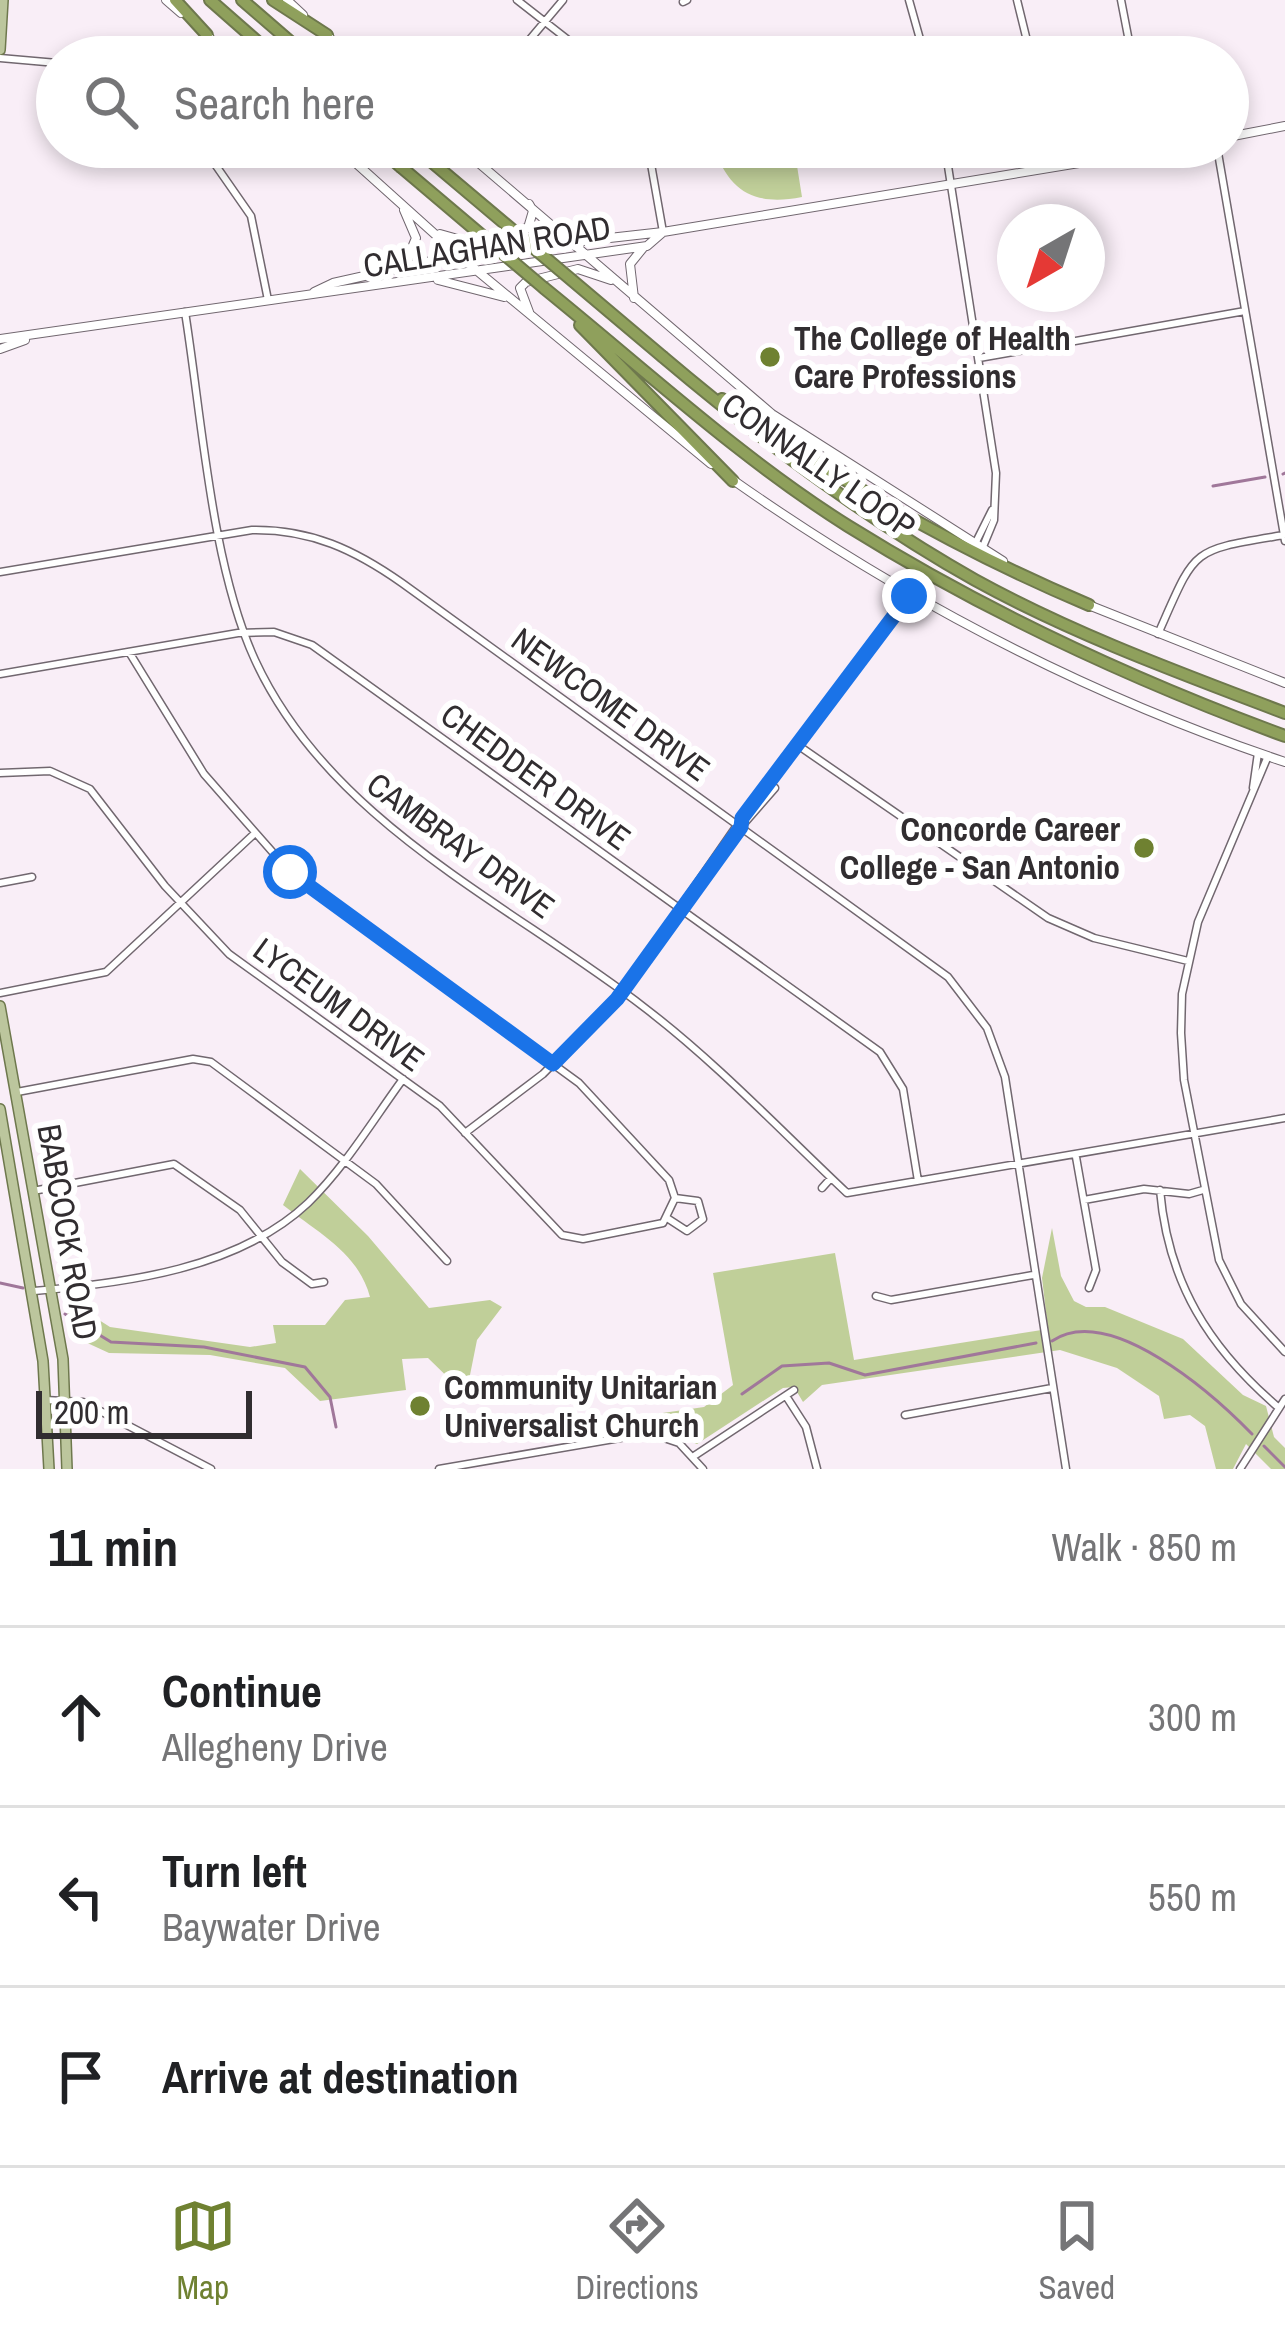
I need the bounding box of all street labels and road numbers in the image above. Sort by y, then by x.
street label: CALLAGHAN ROAD [360,205,614,287]
street label: CONNALLY LOOP [714,382,924,548]
street label: NEWCOME DRIVE [503,617,719,791]
street label: CHEDDER DRIVE [432,692,640,860]
street label: CAMBRAY DRIVE [358,762,564,928]
street label: LYCEUM DRIVE [245,927,433,1081]
street label: BABCOCK ROAD [27,1121,109,1343]

